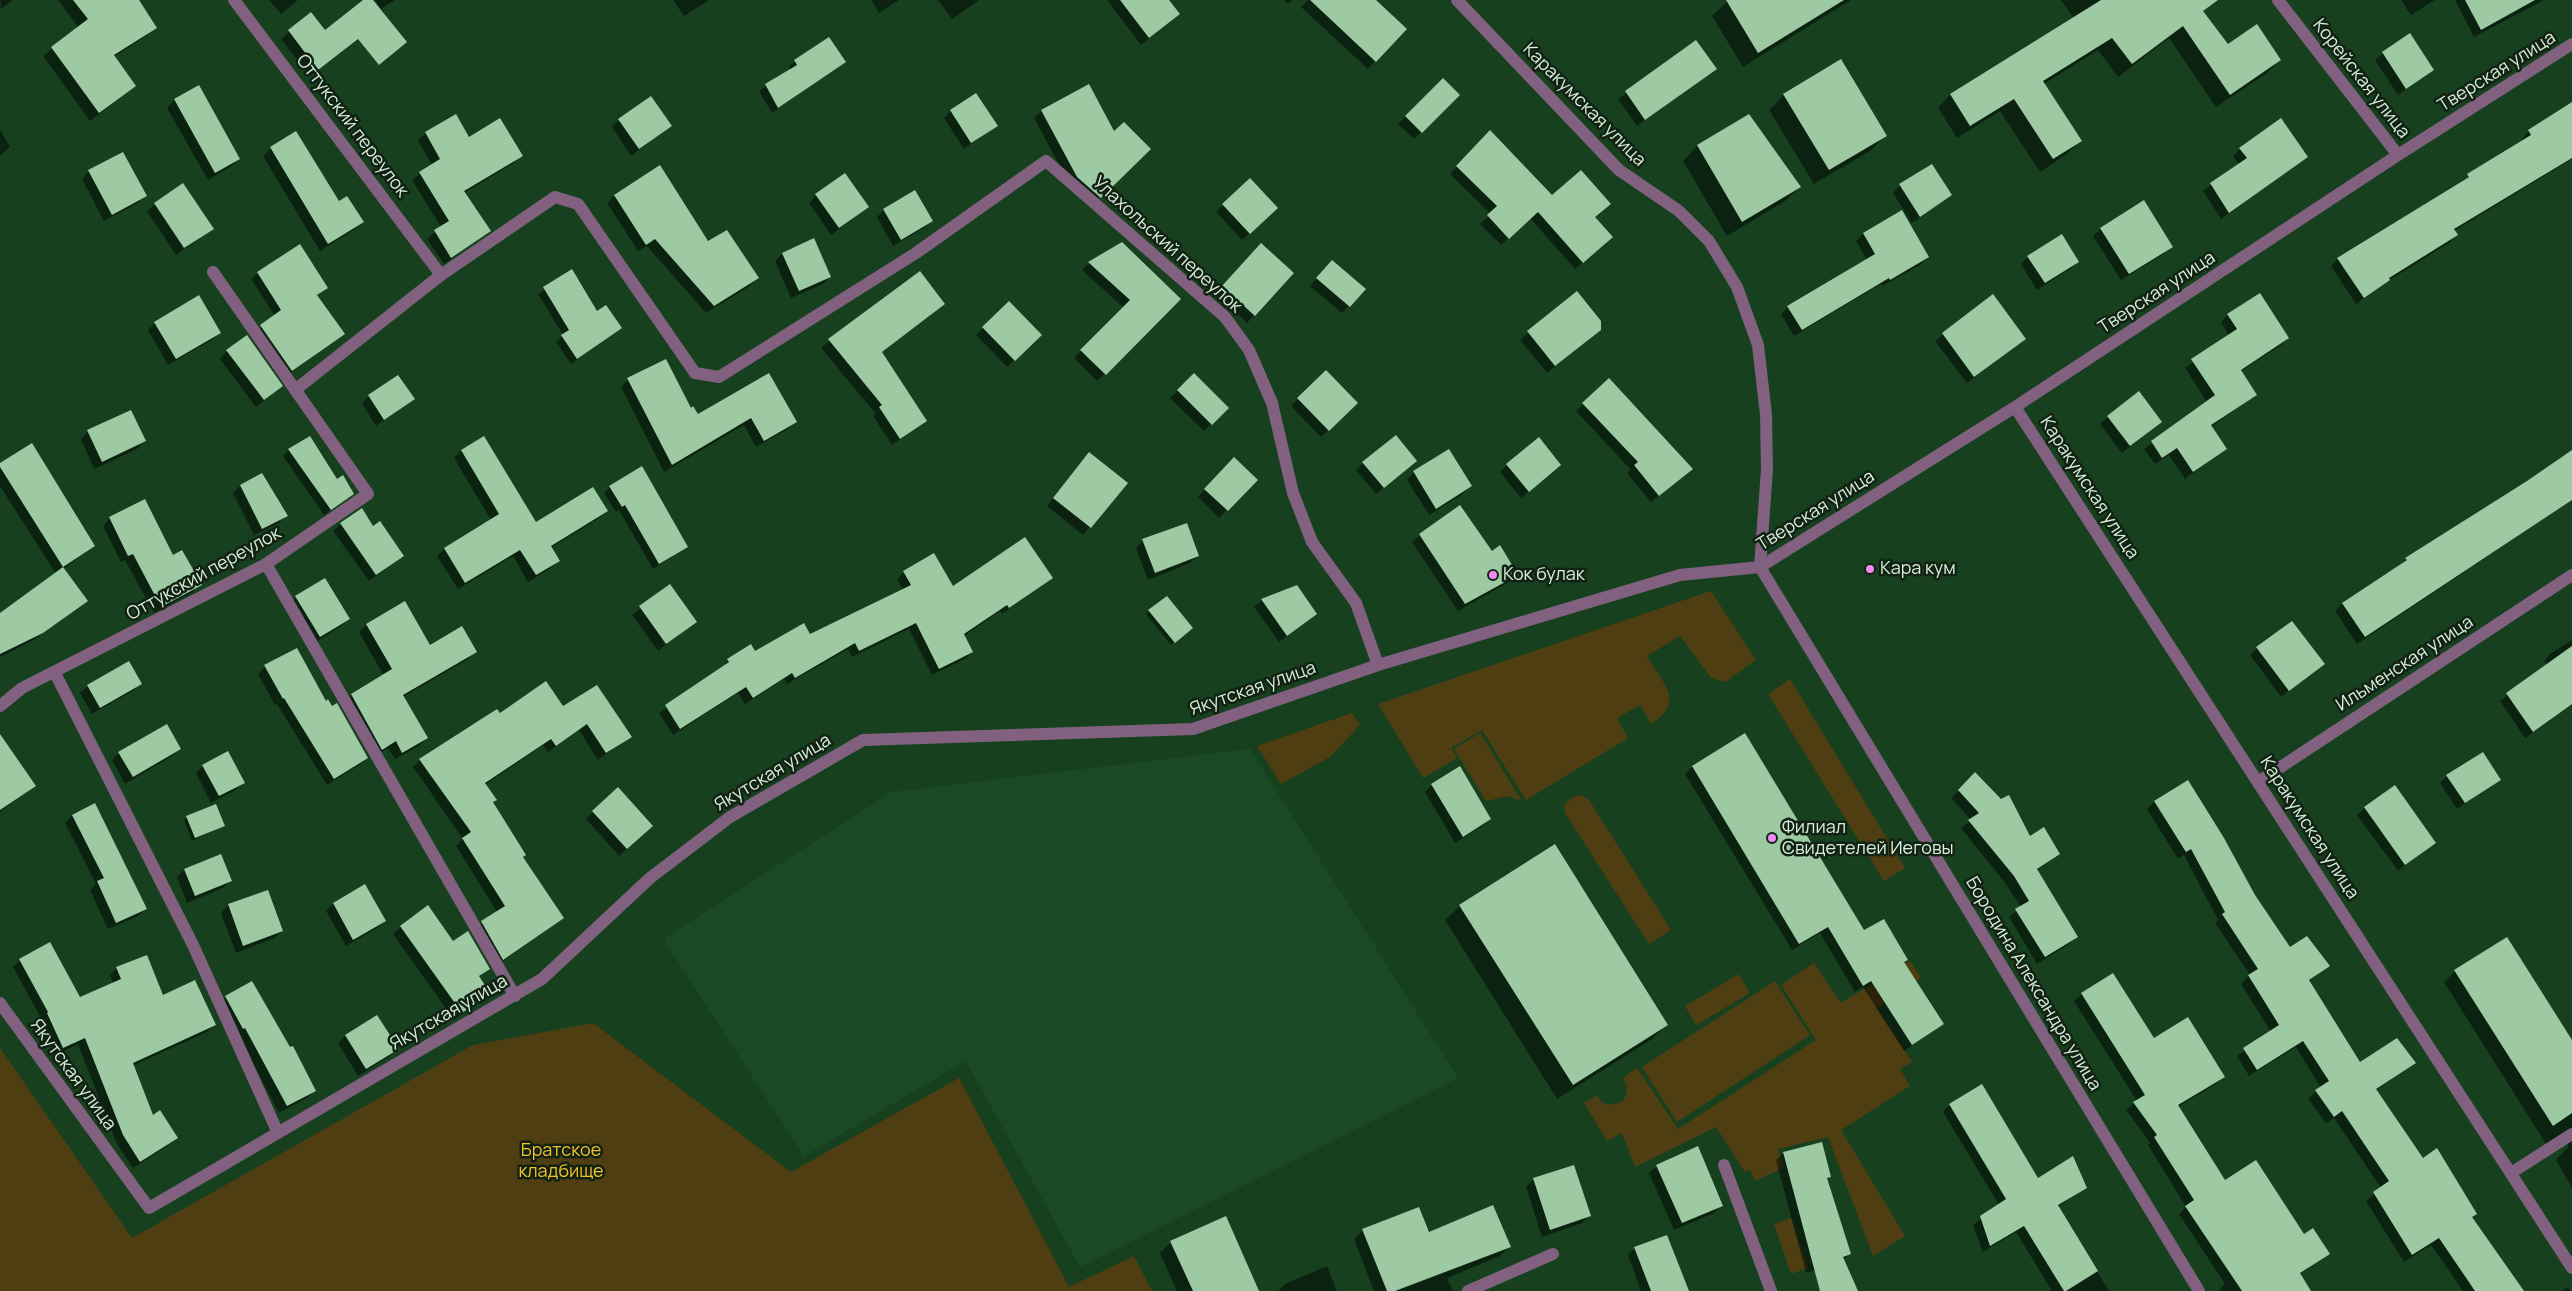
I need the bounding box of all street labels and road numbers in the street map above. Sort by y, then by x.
street label: Корейская улица [2308,15,2414,143]
street label: Тверская улица [2434,27,2560,117]
street label: Каракумская улица [1518,39,1650,171]
street label: Оттукский переулок [291,50,413,202]
street label: Улахольский переулок [1088,172,1246,318]
street label: Тверская улица [2095,247,2219,339]
street label: Каракумская улица [2035,413,2143,563]
street label: Тверская улица [1753,466,1879,556]
street label: Оттукский переулок [123,523,285,625]
street label: Ильменская улица [2332,612,2478,716]
street label: Якутская улица [1187,657,1319,721]
street label: Якутская улица [711,730,835,816]
street label: Каракумская улица [2255,753,2363,903]
street label: Бородина Александра улица [1961,873,2105,1095]
street label: Якутская улица [386,971,512,1055]
street label: Якутская улица [25,1015,121,1135]

